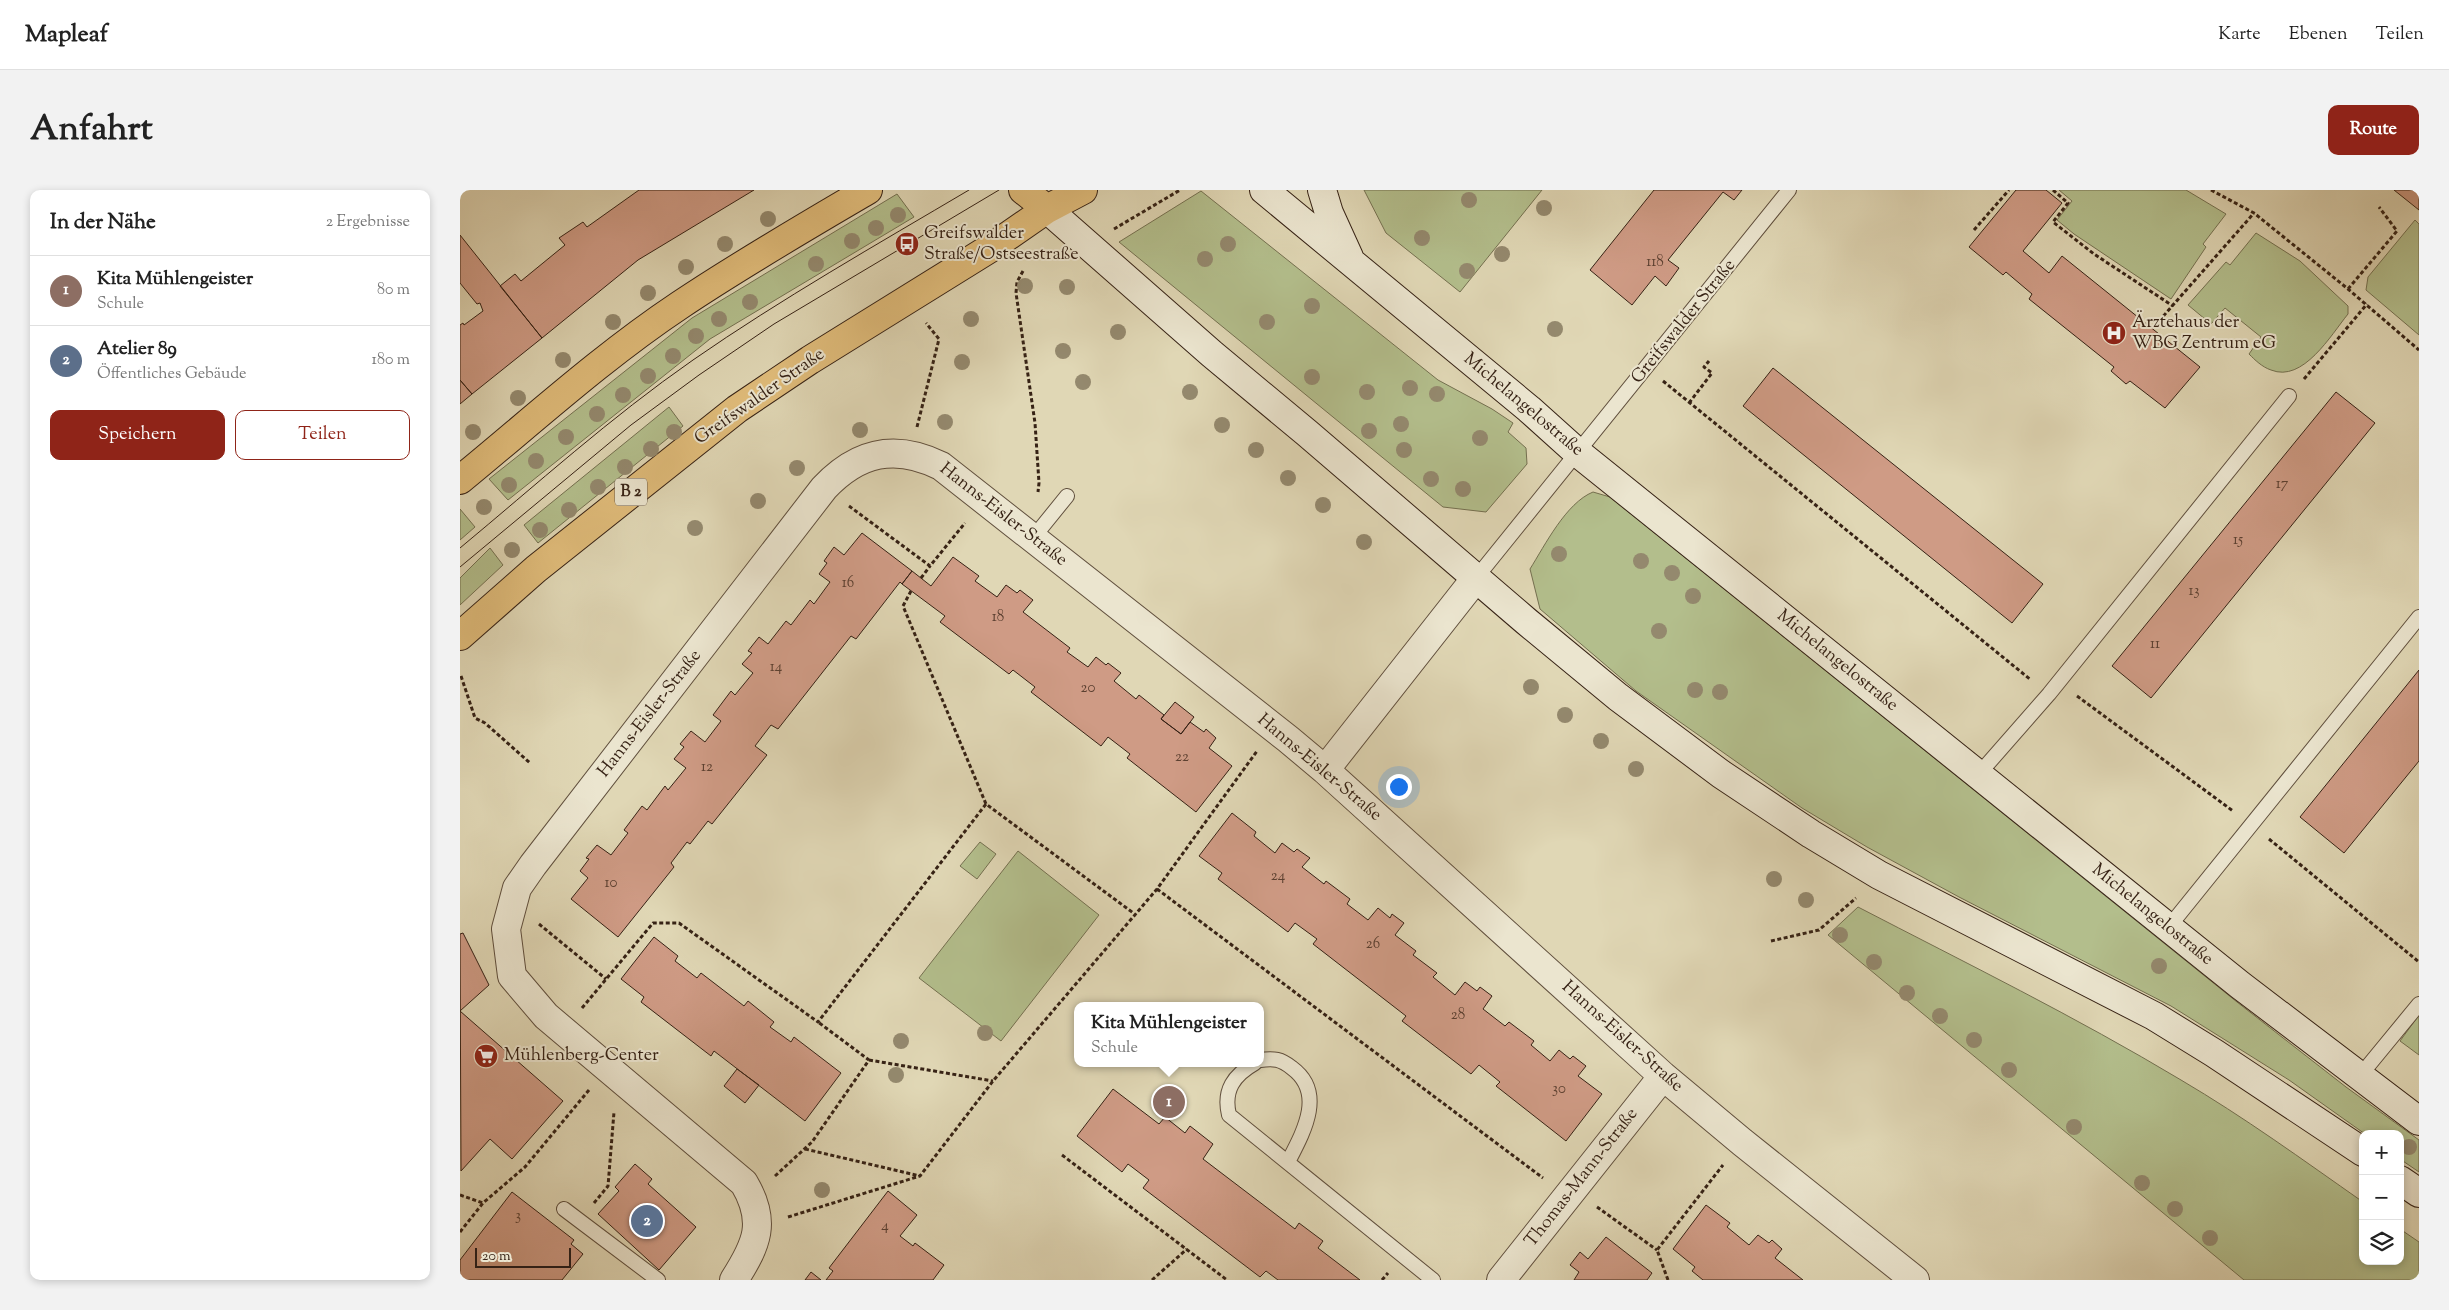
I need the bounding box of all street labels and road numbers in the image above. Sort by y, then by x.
street label: Greifswalder Straße [1626,254,1742,390]
street label: Greifswalder Straße [690,342,830,452]
street label: Michelangelostraße [1457,347,1589,463]
street label: Hanns-Eisler-Straße [934,457,1072,573]
road number: B 2 [615,478,647,506]
street label: Michelangelostraße [1771,604,1903,718]
street label: Hanns-Eisler-Straße [592,645,708,783]
street label: Hanns-Eisler-Straße [1251,708,1387,828]
street label: Michelangelostraße [2086,858,2218,972]
street label: Hanns-Eisler-Straße [1555,975,1689,1099]
street label: Thomas-Mann-Straße [1519,1103,1645,1253]

